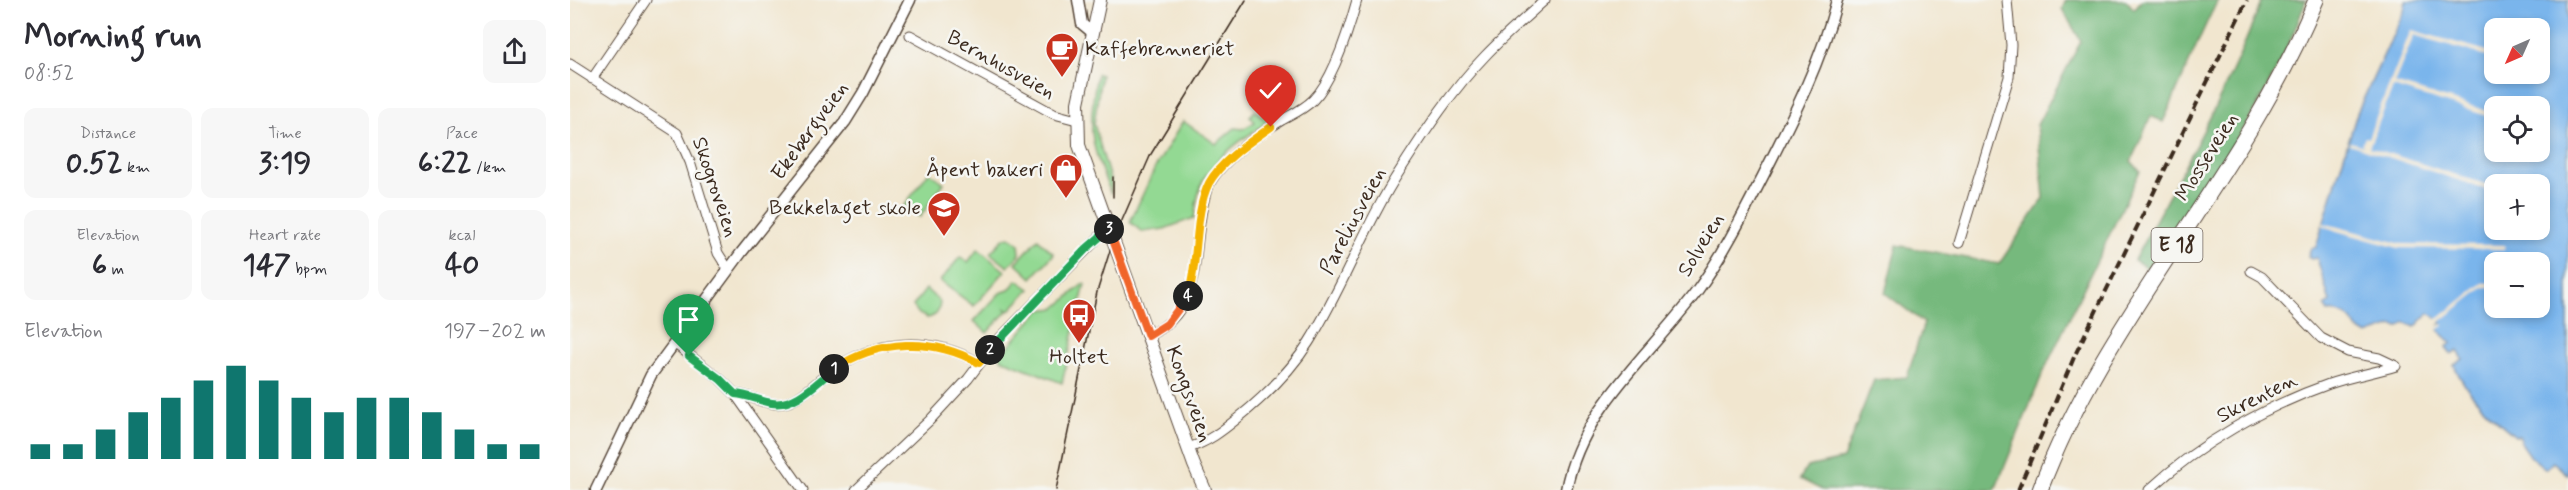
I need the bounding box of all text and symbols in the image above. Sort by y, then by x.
text: Morning run [24,15,202,59]
north arrow [2484,18,2550,84]
map controls [2484,18,2550,318]
button: share [483,20,546,83]
street label: Bernhusveien [942,24,1060,106]
cafe icon: Kaffebrenneriet [1044,31,1080,78]
place label: Kaffebrenneriet [1085,35,1234,63]
text: 08:52 [24,60,74,87]
pin [1245,65,1296,127]
icon: check [1254,74,1287,107]
street label: Ekebergveien [765,76,857,187]
button: locate [2484,96,2550,162]
street label: Mosseveien [2169,107,2245,207]
text: Distance [80,123,136,144]
text: Time [268,123,302,144]
text: Pace [446,123,478,144]
street label: Skogroveien [684,133,745,241]
text: 0.52 [66,144,123,183]
text: 3:19 [259,144,311,183]
text: 6:22 [418,144,472,183]
shop icon: Åpent bakeri [1048,152,1084,199]
place label: Åpent bakeri [926,156,1043,184]
text: km [123,157,150,178]
text: /km [472,157,506,178]
street label: Pareliusveien [1313,162,1393,280]
button: + [2484,174,2550,240]
school or university icon: Bekkelaget skole [926,190,962,237]
place label: Bekkelaget skole [769,194,921,224]
street label: Solveien [1671,208,1731,282]
pin: 3 [1094,214,1124,244]
text: 3 [1105,218,1113,239]
text: Elevation [77,225,140,246]
text: Heart rate [249,225,321,246]
text: kcal [449,225,475,246]
road number: E 18 [2152,228,2202,262]
text: 6 [92,246,107,285]
text: 147 [243,246,291,285]
text: 40 [445,246,479,285]
button: − [2484,252,2550,318]
text: m [107,259,124,280]
text: bpm [291,259,327,280]
pin: 4 [1173,281,1203,311]
text: 4 [1183,285,1193,306]
pin [663,294,714,356]
bus stop icon: Holtet [1061,297,1097,344]
icon: arrive [672,303,705,336]
text: Elevation [24,318,103,345]
text: 197–202 m [444,318,546,345]
pin: 2 [975,335,1005,365]
text: 2 [986,339,994,360]
street label: Kongsveien [1158,342,1219,446]
place label: Holtet [1049,343,1109,371]
pin: 1 [819,354,849,384]
text: 1 [830,358,838,379]
street label: Skrenten [2212,366,2302,430]

